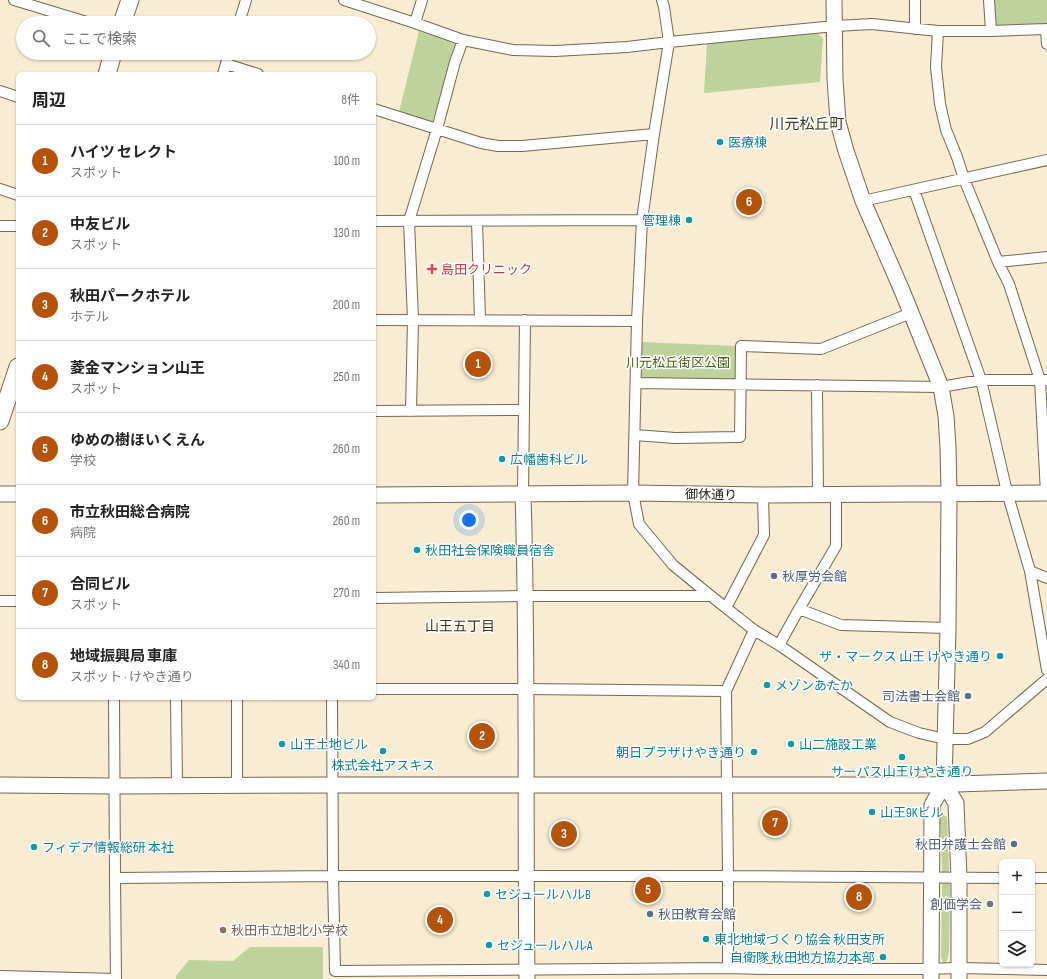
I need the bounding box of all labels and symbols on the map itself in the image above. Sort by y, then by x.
district label: 川元松丘町 [769,115,845,134]
place label: 医療棟 [728,135,767,151]
marker: 医療棟 [715,137,725,147]
pin: 6 [736,187,762,217]
place label: 管理棟 [642,213,681,229]
marker: 管理棟 [684,215,694,225]
place label: 島田クリニック [441,262,532,278]
marker: 島田クリニック [426,263,438,275]
pin: 1 [465,349,491,379]
park label: 川元松丘街区公園 [626,355,730,371]
place label: 広幡歯科ビル [510,452,588,468]
marker: 広幡歯科ビル [497,454,507,464]
street label: 御休通り [685,487,737,503]
your location [459,510,479,530]
place label: 秋田社会保険職員宿舎 [425,543,555,559]
marker: 秋田社会保険職員宿舎 [412,545,422,555]
place label: 秋厚労会館 [782,569,847,585]
marker: 秋厚労会館 [769,571,779,581]
district label: 山王五丁目 [425,618,495,635]
place label: ザ・マークス 山王 けやき通り [819,649,992,665]
marker: ザ・マークス 山王 けやき通り [995,651,1005,661]
place label: メゾンあたか [775,678,853,694]
marker: メゾンあたか [762,680,772,690]
place label: 司法書士会館 [882,689,960,705]
marker: 司法書士会館 [963,691,973,701]
pin: 2 [469,721,495,751]
place label: 山王土地ビル [290,737,368,753]
place label: 山二施設工業 [799,737,877,753]
marker: 山王土地ビル [277,739,287,749]
marker: 山二施設工業 [786,739,796,749]
place label: 朝日プラザけやき通り [616,745,746,761]
marker: 株式会社アスキス [378,746,388,756]
marker: 朝日プラザけやき通り [749,747,759,757]
marker: サーパス山王けやき通り [897,752,907,762]
place label: 株式会社アスキス [331,758,435,774]
place label: サーパス山王けやき通り [831,764,973,780]
place label: 山王9Kビル [880,805,944,821]
marker: 山王9Kビル [867,807,877,817]
pin: 7 [762,808,788,838]
pin: 3 [551,819,577,849]
place label: 秋田弁護士会館 [915,837,1006,853]
marker: 秋田弁護士会館 [1009,839,1019,849]
place label: フィデア情報総研 本社 [42,840,174,856]
marker: フィデア情報総研 本社 [29,842,39,852]
pin: 5 [635,875,661,905]
pin: 8 [846,882,872,912]
place label: セジュールハルB [495,887,591,903]
marker: セジュールハルB [482,889,492,899]
place label: 創価学会 [930,897,982,913]
marker: 創価学会 [985,899,995,909]
pin: 4 [427,905,453,935]
place label: 秋田教育会館 [658,907,736,923]
marker: 秋田教育会館 [645,909,655,919]
place label: 秋田市立旭北小学校 [231,923,348,939]
marker: 秋田市立旭北小学校 [218,925,228,935]
place label: 東北地域づくり協会 秋田支所 [714,932,885,948]
marker: 東北地域づくり協会 秋田支所 [701,934,711,944]
place label: セジュールハルA [497,938,593,954]
marker: セジュールハルA [484,940,494,950]
place label: 自衛隊 秋田地方協力本部 [730,950,875,966]
marker: 自衛隊 秋田地方協力本部 [878,952,888,962]

